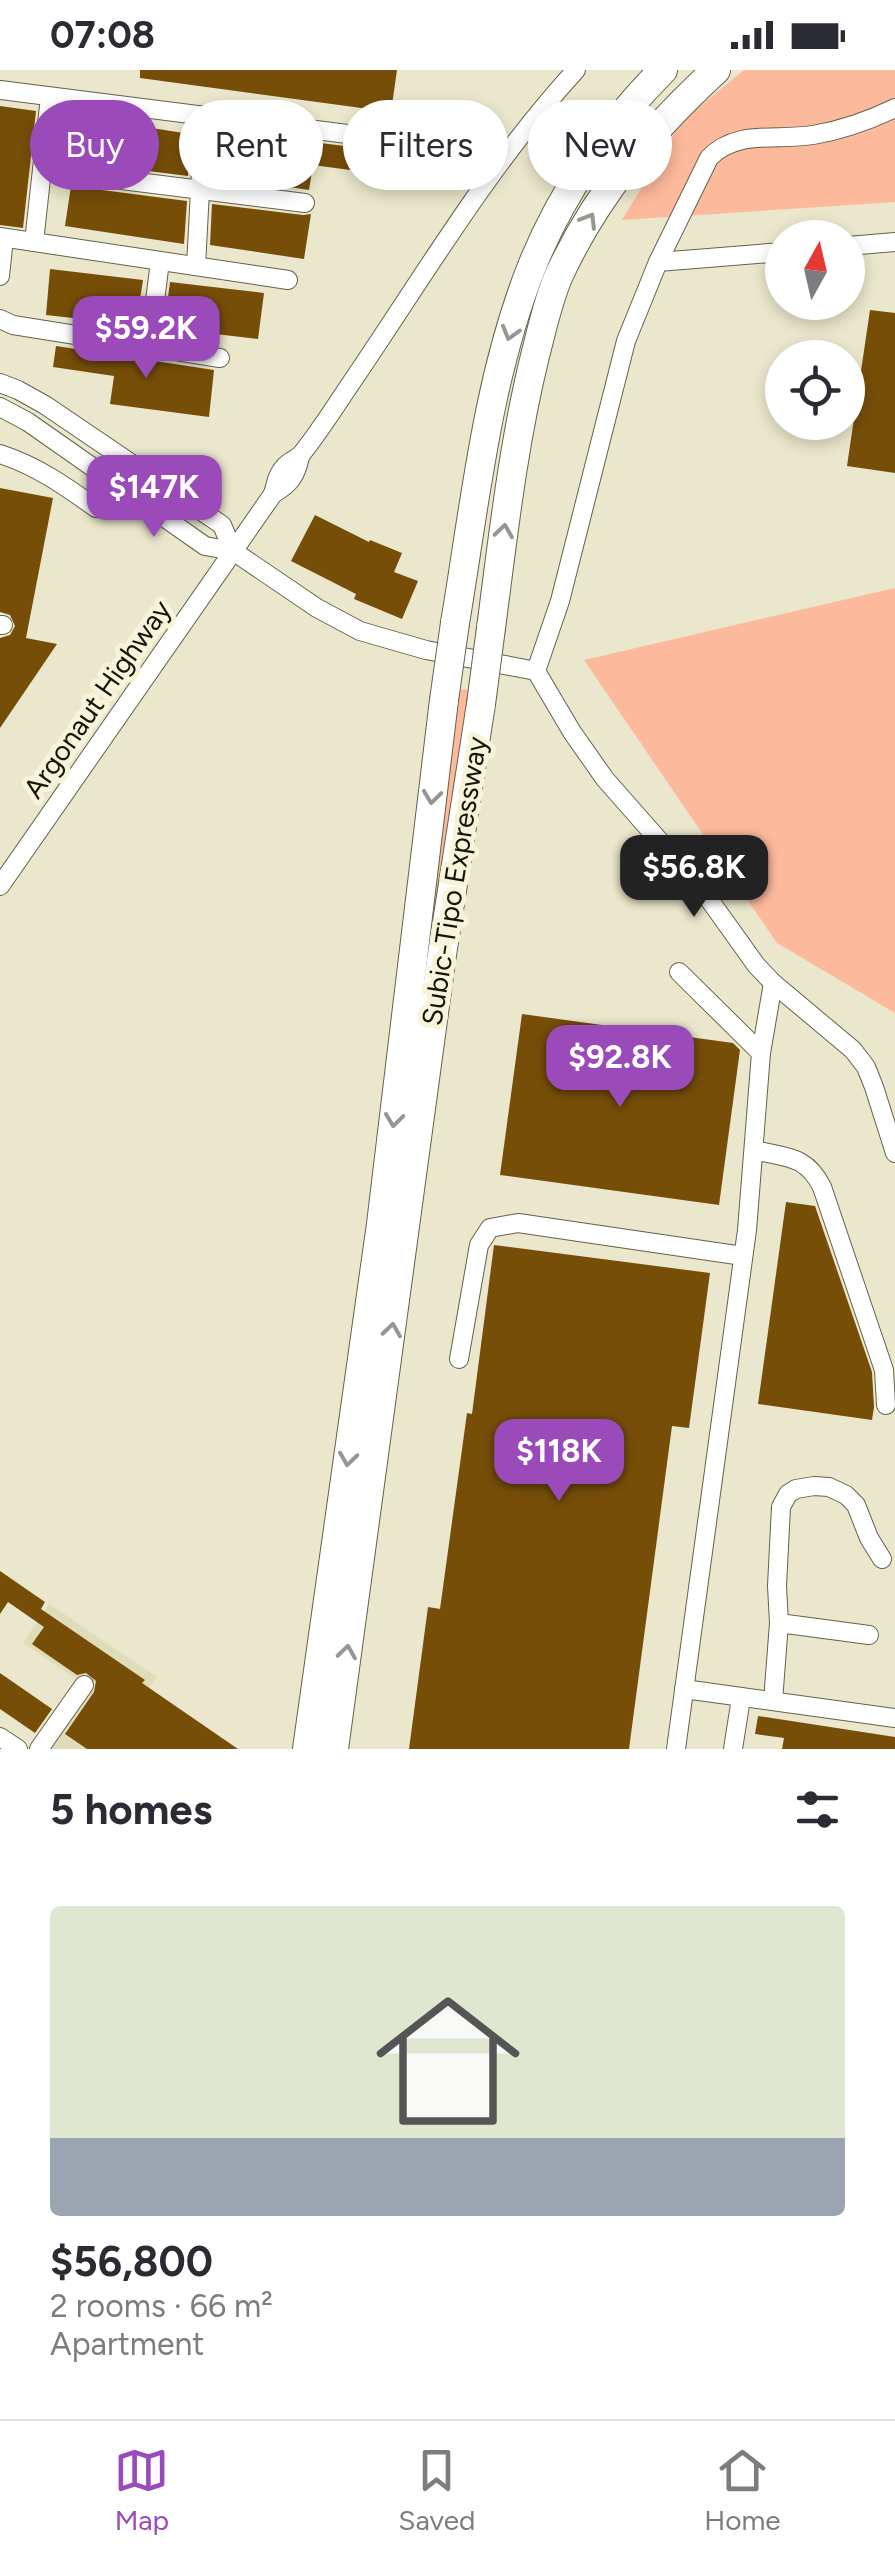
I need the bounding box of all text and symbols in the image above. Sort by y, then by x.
text: 07:08 [50,12,155,58]
chip: Buy [30,100,159,190]
chip: Rent [179,100,323,190]
chip: Filters [343,100,508,190]
chip: New [528,100,672,190]
one-way arrow [577,213,596,231]
north arrow [765,220,865,320]
map controls [765,220,865,440]
pin: $59.2K [65,296,227,381]
text: $59.2K [95,309,197,347]
one-way arrow [500,324,521,341]
button: locate [765,340,865,440]
pin: $147K [84,455,224,540]
text: $147K [109,468,199,506]
one-way arrow [492,523,513,539]
street label: Argonaut Highway [16,593,178,805]
street label: Subic-Tipo Expressway [414,734,494,1028]
one-way arrow [422,789,443,805]
pin: $56.8K [613,835,775,920]
text: $56.8K [642,848,746,886]
pin: $92.8K [539,1025,701,1110]
text: $92.8K [568,1038,672,1076]
one-way arrow [384,1111,405,1128]
one-way arrow [380,1322,401,1339]
pin: $118K [489,1419,629,1504]
text: $118K [516,1432,602,1470]
one-way arrow [338,1452,359,1468]
one-way arrow [336,1644,357,1661]
icon: filters [790,1782,845,1837]
text: 5 homes [50,1784,212,1835]
icon: home [358,1971,538,2151]
text: $56,800 [50,2236,213,2287]
text: 2 rooms · 66 m² [50,2287,273,2325]
text: Apartment [50,2325,204,2363]
tab: Map [114,2443,169,2537]
tab: Saved [398,2443,475,2537]
tab: Home [704,2443,781,2537]

